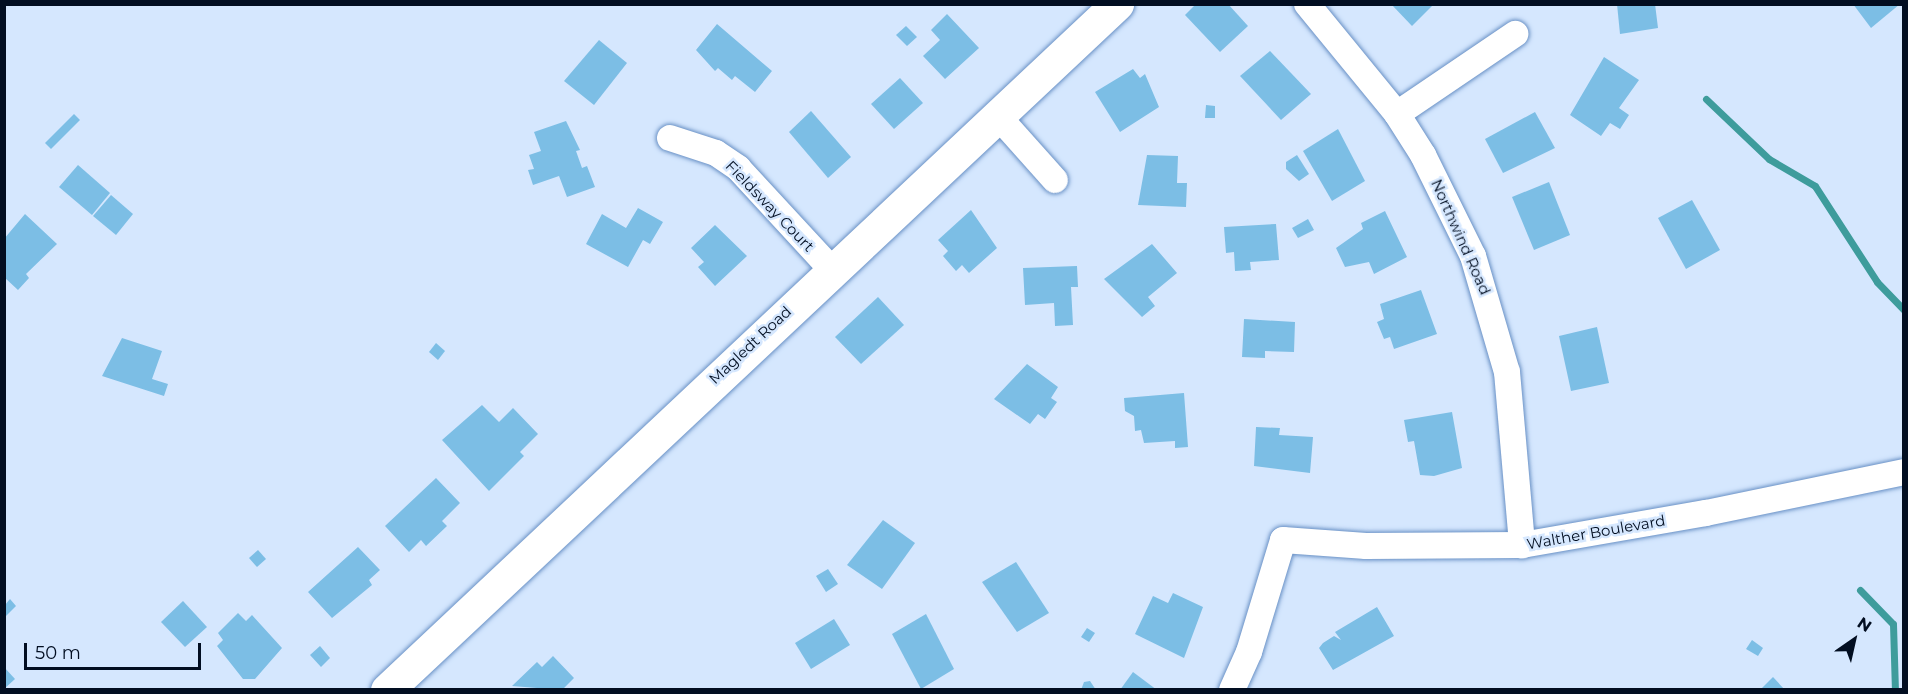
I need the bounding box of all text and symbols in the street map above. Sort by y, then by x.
street label: Fieldsway Court [722,157,818,255]
street label: Northwind Road [1427,176,1495,298]
street label: Magledt Road [705,302,795,388]
street label: Walther Boulevard [1525,511,1667,553]
north arrow [1824,610,1884,670]
text: N [1854,613,1875,636]
scale bar [27,631,204,669]
text: 50 m [35,642,81,664]

